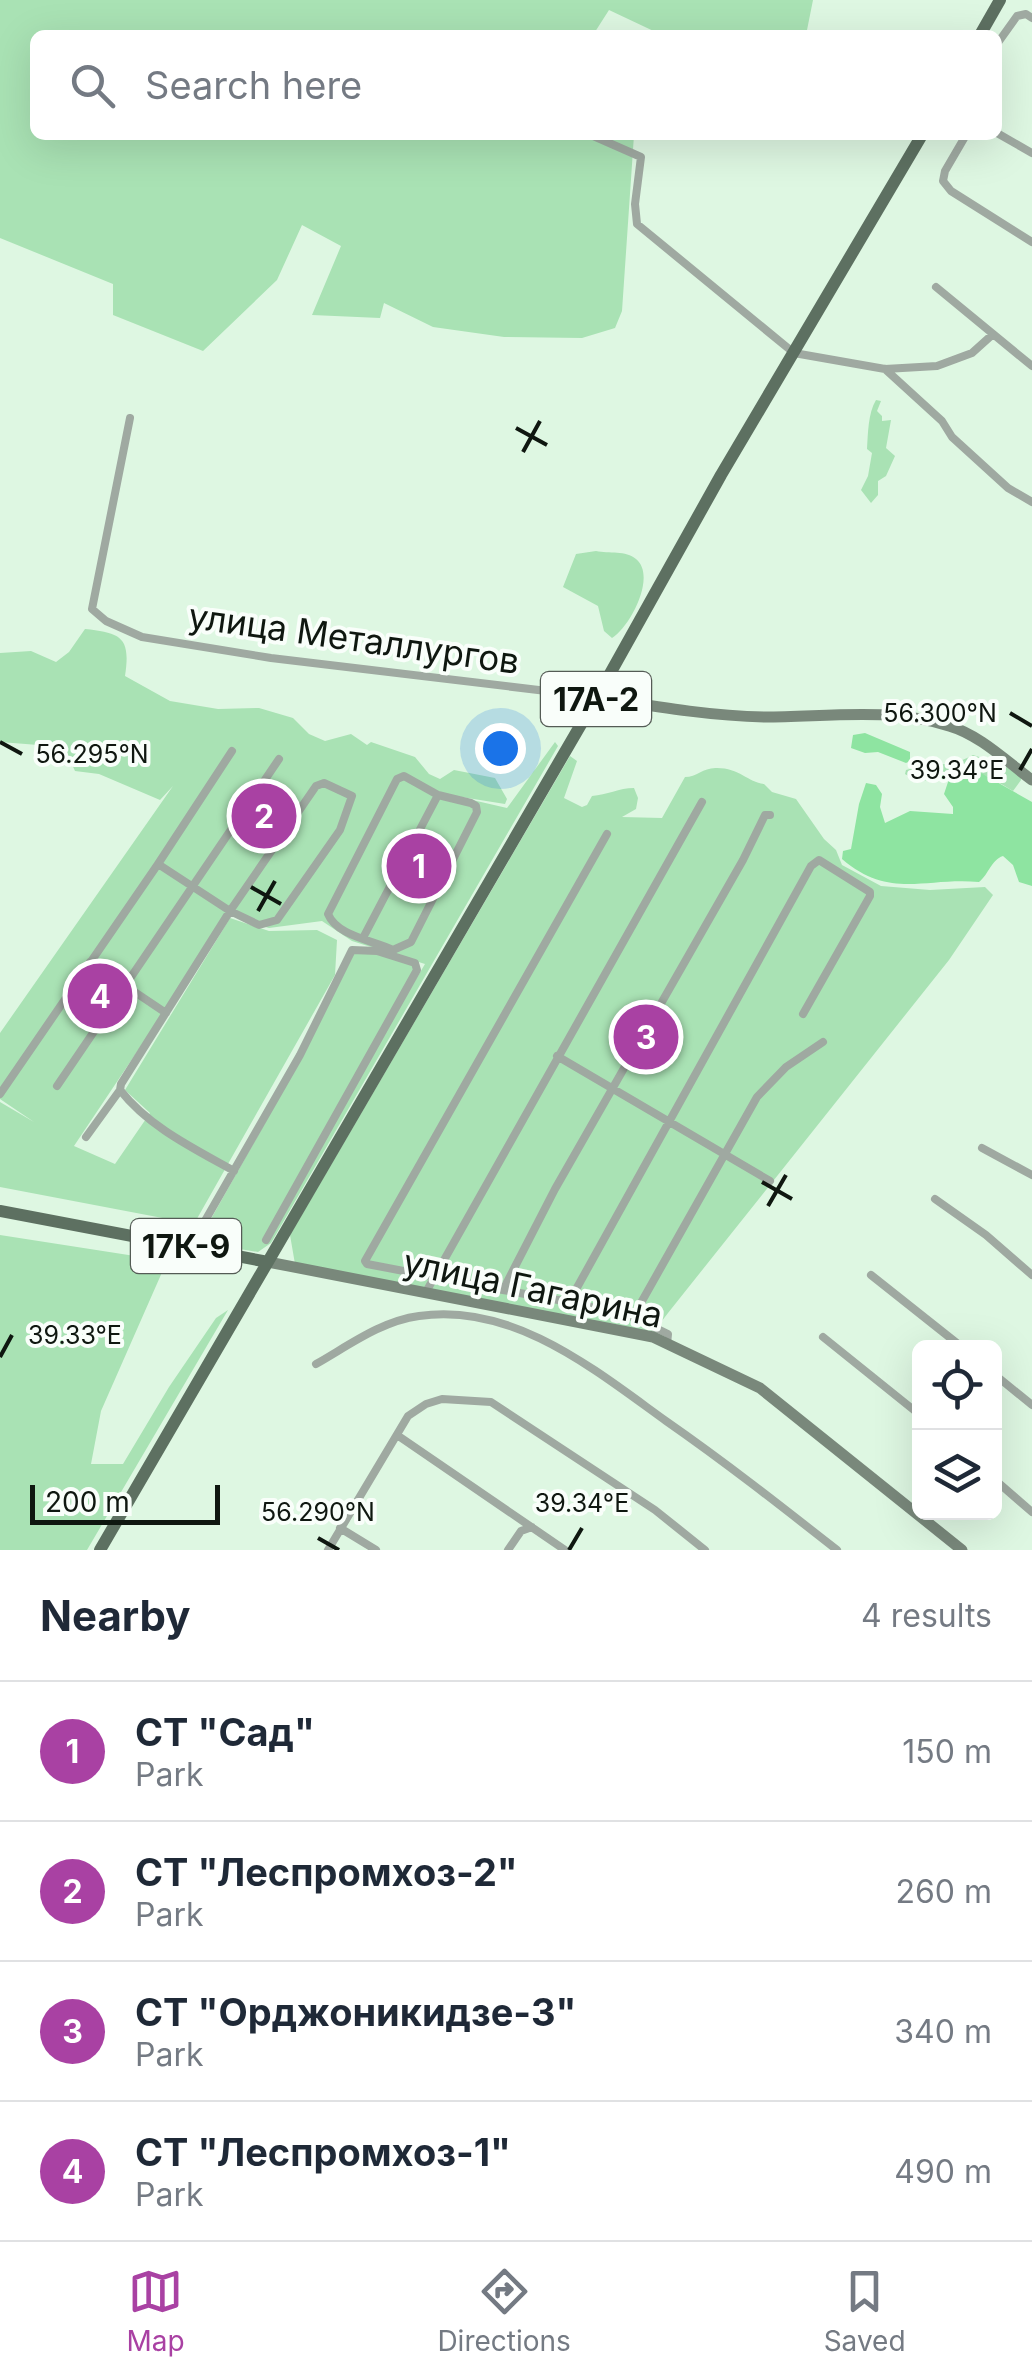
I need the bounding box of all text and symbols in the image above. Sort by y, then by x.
search box [30,30,1002,140]
icon: search [65,58,120,113]
text: Search here [145,62,362,108]
street label: улица Металлургов [186,594,522,682]
road number: 17А-2 [541,672,651,726]
text: 56.300°N [883,698,997,728]
your location [475,723,526,774]
text: 56.295°N [35,739,149,769]
text: 39.34°E [910,755,1004,785]
pin: 2 [232,778,296,854]
pin: 1 [386,828,452,904]
pin: 4 [68,958,132,1034]
pin: 3 [614,1000,678,1074]
road number: 17К-9 [131,1219,241,1273]
street label: улица Гагарина [399,1240,667,1336]
text: 39.33°E [28,1320,122,1350]
map controls [912,1340,1002,1520]
button: locate [912,1340,1002,1430]
button: layers [912,1430,1002,1520]
scale bar [30,1480,220,1524]
text: 200 m [45,1485,130,1519]
text: 39.34°E [535,1488,629,1518]
text: 56.290°N [261,1497,375,1527]
text: Nearby [40,1590,191,1641]
text: 4 results [861,1596,992,1635]
text: СТ "Сад" [135,1709,315,1755]
text: 1 [66,1732,79,1771]
text: 150 m [902,1732,992,1771]
text: Park [135,1755,204,1794]
text: СТ "Леспромхоз-2" [135,1849,518,1895]
text: 2 [62,1872,83,1911]
text: 260 m [895,1872,992,1911]
text: Park [135,1895,204,1934]
text: СТ "Орджоникидзе-3" [135,1989,576,2035]
text: 3 [62,2012,83,2051]
text: 340 m [894,2012,992,2051]
text: Park [135,2035,204,2074]
text: СТ "Леспромхоз-1" [135,2129,511,2175]
text: 4 [62,2152,83,2191]
text: 490 m [894,2152,992,2191]
text: Park [135,2175,204,2214]
tab: Map [126,2264,185,2358]
tab: Directions [437,2264,571,2358]
tab: Saved [824,2264,906,2358]

